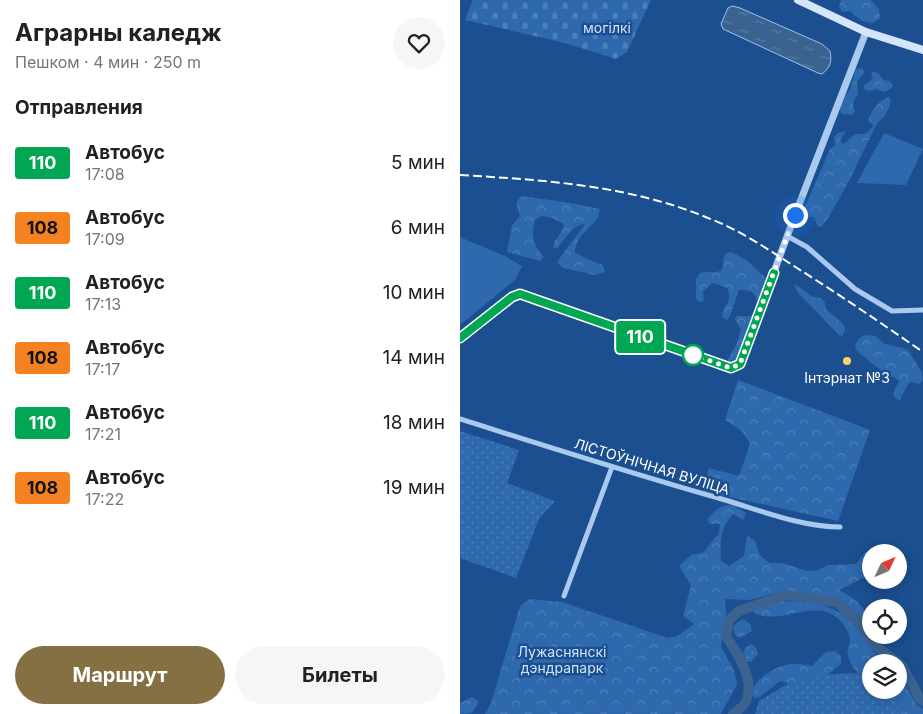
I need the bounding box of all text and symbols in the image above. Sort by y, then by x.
button: heart [393,17,445,69]
text: Аграрны каледж [15,18,222,47]
park label: могілкі [583,19,631,36]
text: Пешком · 4 мин · 250 m [15,52,201,72]
text: Отправления [15,96,143,119]
text: Автобус [85,141,165,164]
text: 5 мин [391,151,445,174]
text: 110 [29,152,56,173]
text: 17:08 [85,164,125,184]
your location [783,203,808,228]
text: Автобус [85,206,165,229]
text: 6 мин [391,216,445,239]
text: 108 [27,217,58,238]
text: 17:09 [85,229,125,249]
text: Автобус [85,271,165,294]
text: 10 мин [383,281,445,304]
text: 110 [29,282,56,303]
text: 17:13 [85,294,121,314]
line badge: 110 [611,321,669,353]
text: 110 [626,326,654,347]
text: Автобус [85,336,165,359]
unlabelled marker [682,344,704,366]
text: 14 мин [383,346,445,369]
text: 108 [27,347,58,368]
marker: Інтэрнат №3 [841,355,853,367]
text: 17:17 [85,359,120,379]
place label: Інтэрнат №3 [804,369,890,386]
text: Автобус [85,401,165,424]
text: 18 мин [383,411,445,434]
text: 110 [29,412,56,433]
text: 17:21 [85,424,121,444]
street label: ЛІСТОЎНІЧНАЯ ВУЛІЦА [572,433,732,498]
text: Автобус [85,466,165,489]
text: 19 мин [383,476,445,499]
text: 108 [27,477,58,498]
text: 17:22 [85,489,124,509]
north arrow [862,544,908,589]
map controls [862,544,907,699]
button: locate [862,599,907,644]
park label: Лужаснянскі дэндрапарк [518,643,606,676]
button: Маршрут [15,646,225,704]
button: Билеты [235,646,445,704]
button: layers [862,654,907,699]

